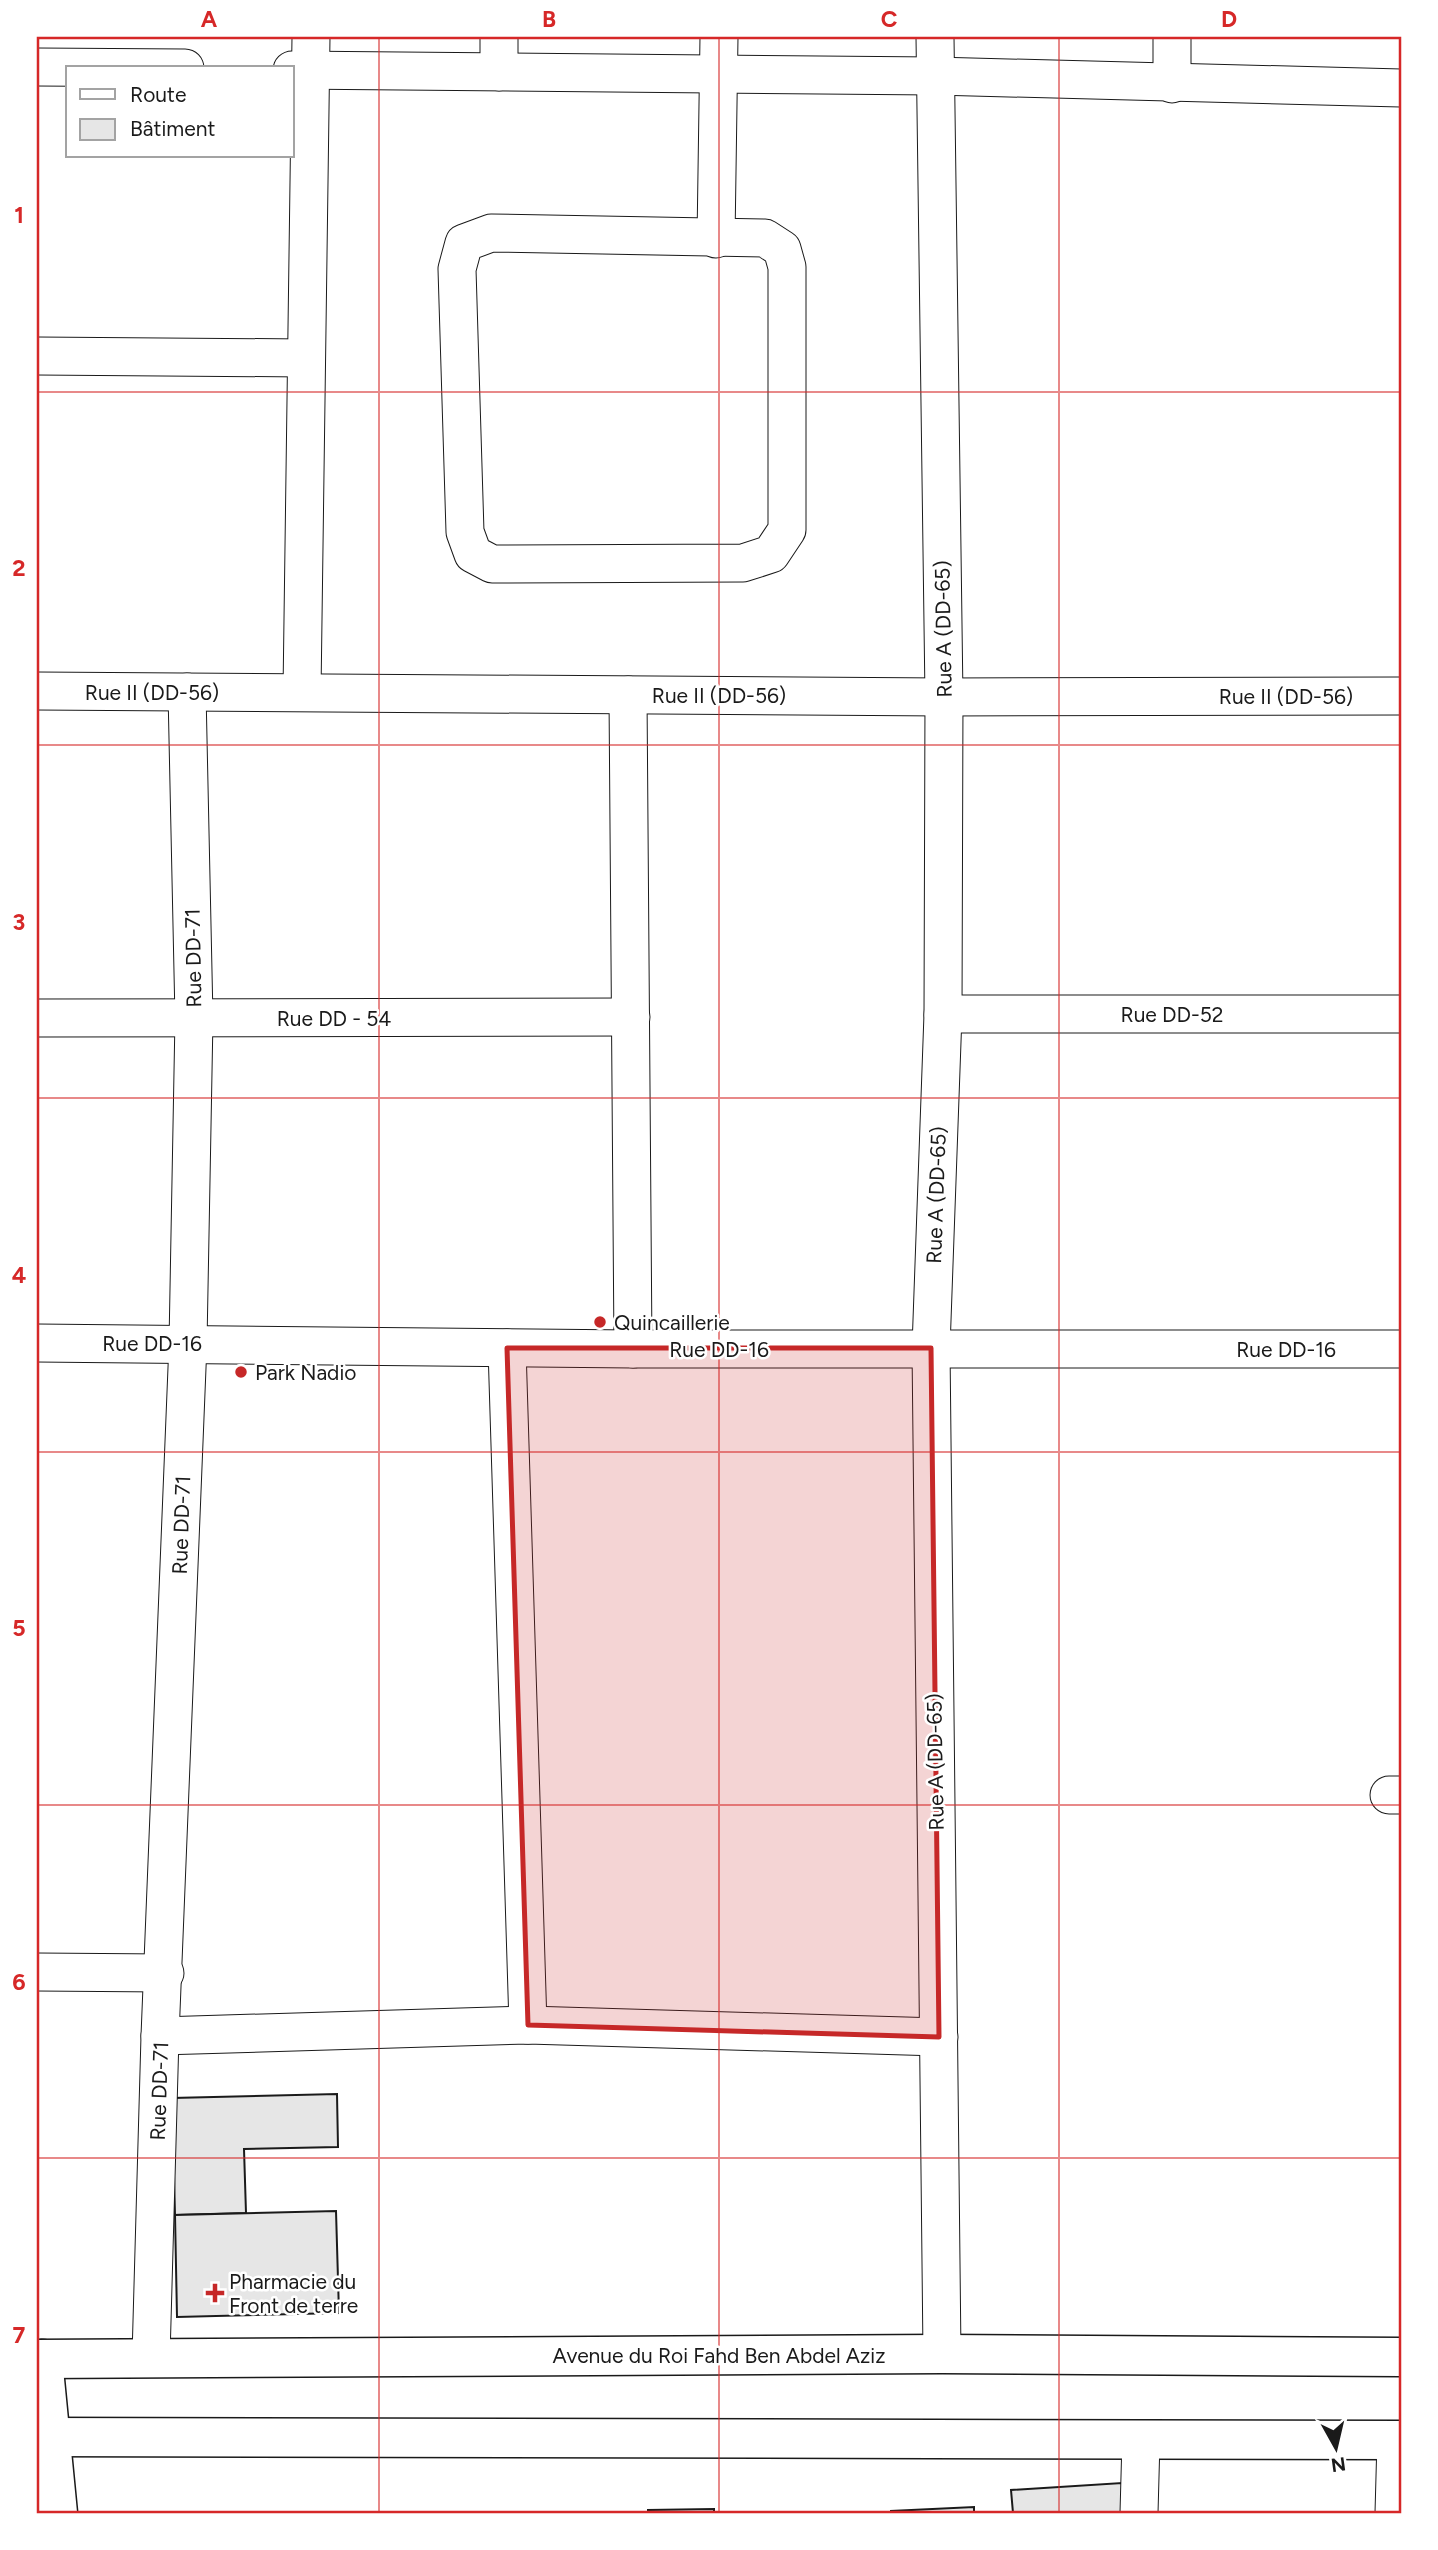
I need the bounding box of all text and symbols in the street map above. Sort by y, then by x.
text: A [201,5,218,33]
text: B [542,5,556,33]
text: C [881,5,898,33]
text: D [1221,5,1237,33]
legend [66,66,294,158]
text: Route [130,82,186,107]
text: Bâtiment [130,116,215,141]
text: 1 [14,201,24,229]
text: 2 [12,554,26,582]
street label: Rue A (DD-65) [929,560,957,698]
street label: Rue II (DD-56) [85,680,219,705]
street label: Rue II (DD-56) [652,683,786,708]
street label: Rue II (DD-56) [1219,684,1353,709]
text: 3 [13,908,25,936]
street label: Rue DD-71 [180,908,206,1008]
street label: Rue DD-52 [1121,1002,1223,1027]
street label: Rue DD - 54 [277,1006,391,1031]
street label: Rue A (DD-65) [921,1126,951,1264]
text: 4 [12,1261,26,1289]
place label: Quincaillerie [614,1310,730,1335]
marker: Quincaillerie [592,1314,608,1330]
street label: Rue DD-16 [102,1331,202,1356]
street label: Rue DD-16 [669,1337,769,1362]
street label: Rue DD-16 [1236,1337,1336,1362]
place label: Park Nadio [255,1360,356,1385]
marker: Park Nadio [233,1364,249,1380]
street label: Rue DD-71 [167,1475,195,1575]
text: 5 [12,1614,26,1642]
street label: Rue A (DD-65) [921,1693,949,1831]
text: 6 [12,1968,26,1996]
street label: Rue DD-71 [145,2041,173,2141]
place label: Pharmacie du Front de terre [229,2269,358,2318]
marker: Pharmacie du Front de terre [207,2285,223,2301]
text: 7 [13,2321,26,2349]
street label: Avenue du Roi Fahd Ben Abdel Aziz [552,2343,886,2368]
north arrow [1302,2414,1372,2484]
text: N [1329,2452,1347,2477]

